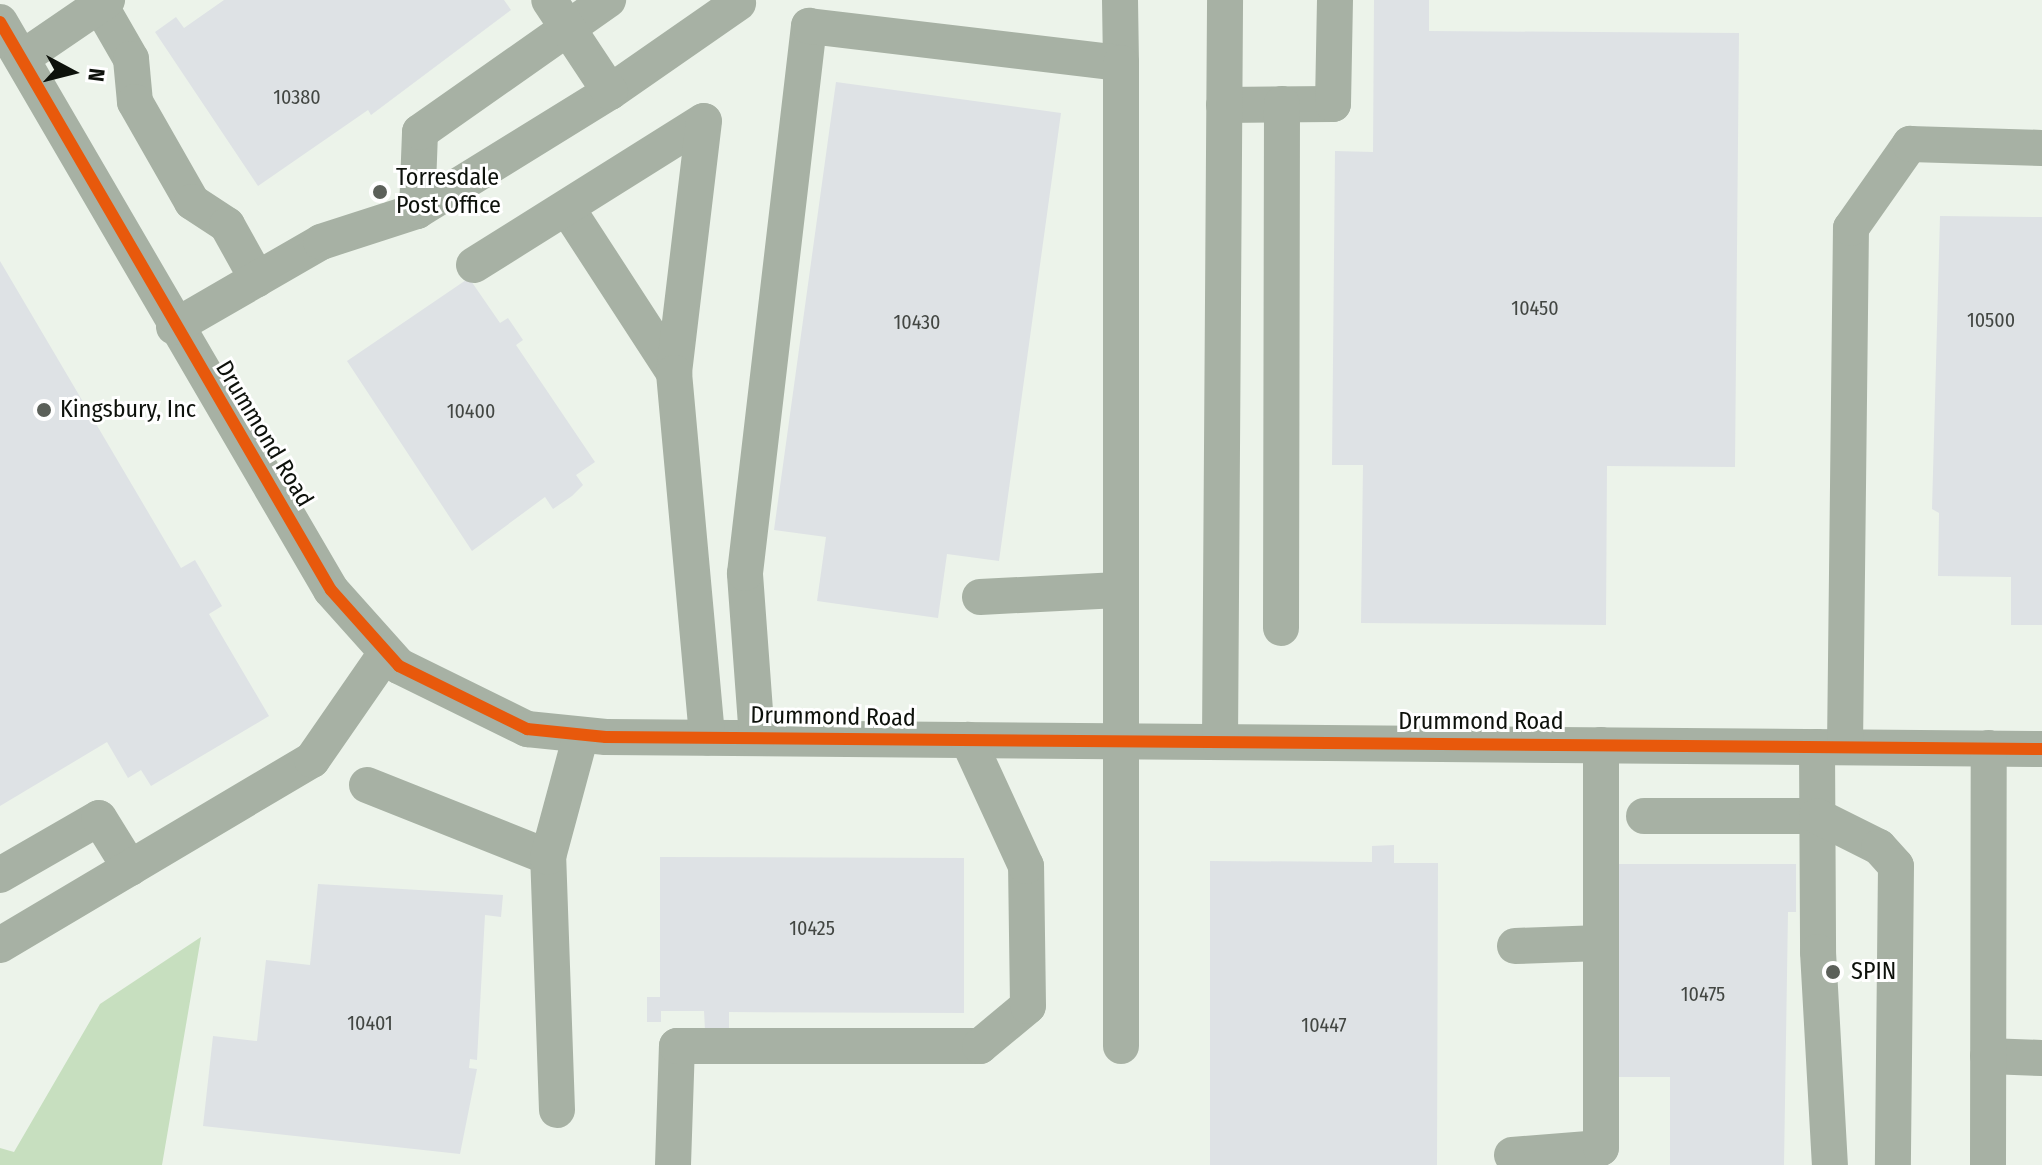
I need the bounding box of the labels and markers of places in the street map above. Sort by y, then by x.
place label: Torresdale Post Office [396,164,501,220]
marker: Torresdale Post Office [371,183,389,201]
place label: Kingsbury, Inc [60,396,196,424]
marker: Kingsbury, Inc [35,401,53,419]
place label: SPIN [1851,958,1896,986]
marker: SPIN [1822,961,1844,983]

